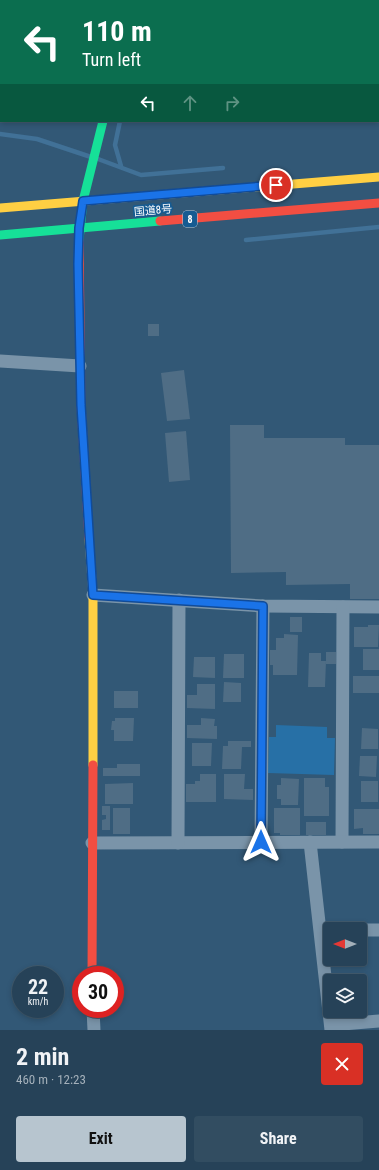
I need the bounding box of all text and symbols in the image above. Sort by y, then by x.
text: 110 m [82,15,152,48]
icon: left [16,16,68,68]
text: Turn left [82,49,141,70]
icon: left [137,92,159,114]
icon: ahead [179,92,201,114]
icon: right [221,92,243,114]
pin [259,168,293,202]
icon: arrive [265,174,287,196]
street label: 国道8号 [133,202,173,219]
road number: 8 [183,211,197,227]
position arrow [240,821,282,863]
north arrow [323,922,367,966]
map controls [323,922,367,1018]
speed limit sign: 30 [72,966,124,1018]
button: layers [323,974,367,1018]
text: 22 [28,975,48,999]
text: km/h [28,996,48,1007]
text: 2 min [16,1043,69,1071]
button: close [321,1043,363,1085]
text: 460 m · 12:23 [16,1072,86,1087]
button: Exit [16,1116,186,1162]
button: Share [194,1116,363,1162]

